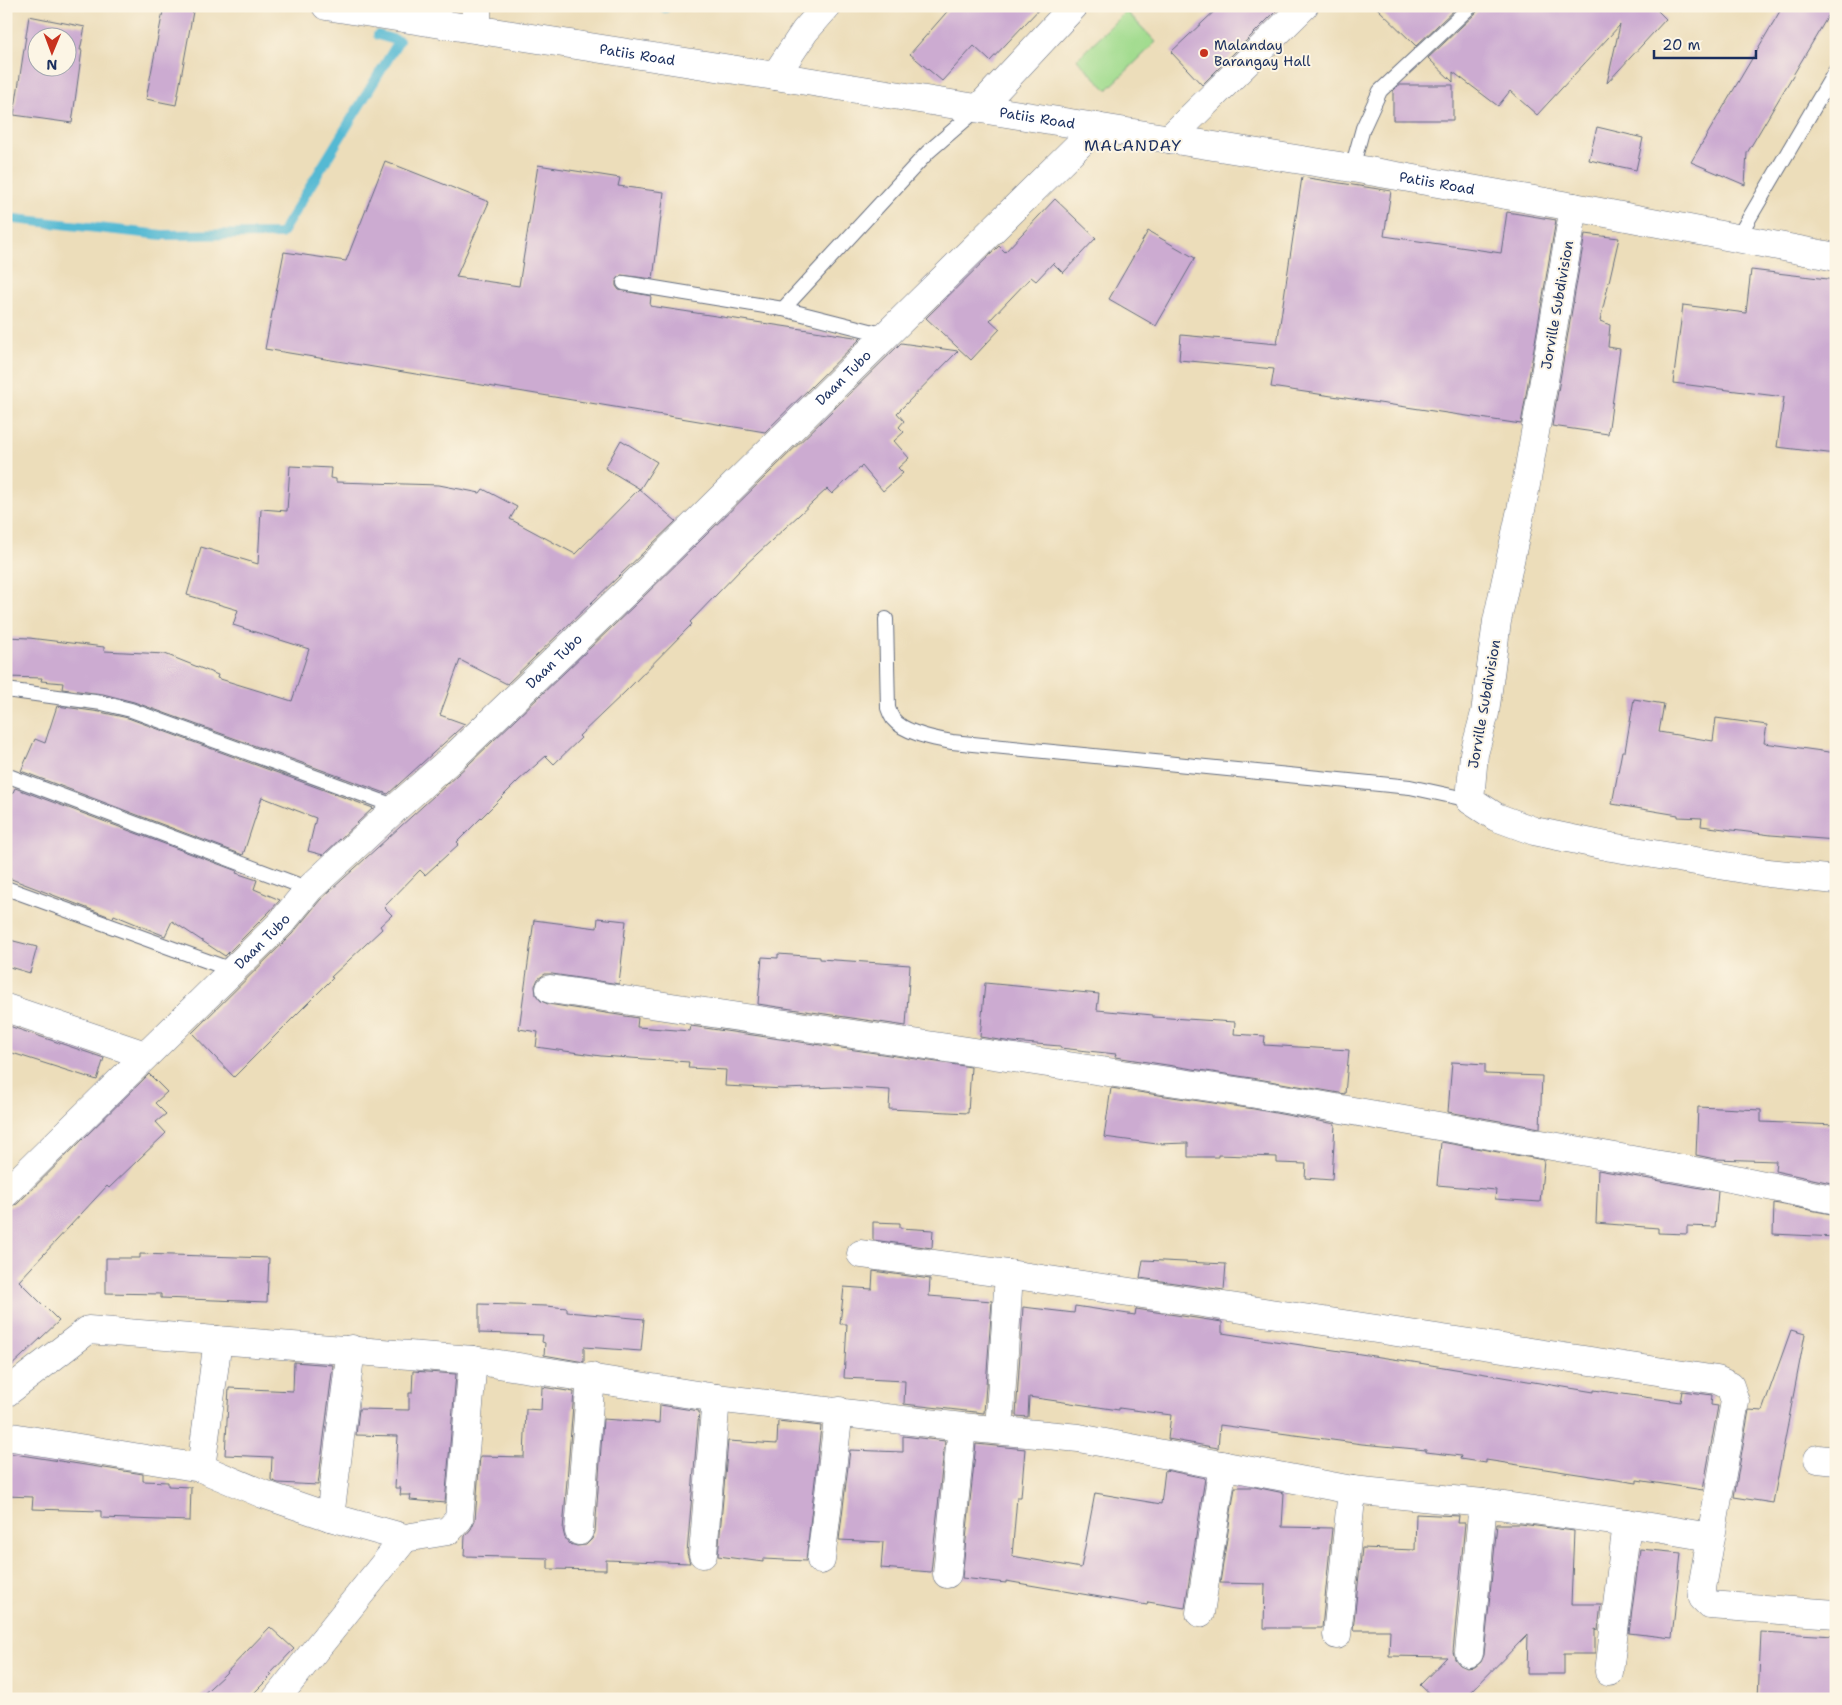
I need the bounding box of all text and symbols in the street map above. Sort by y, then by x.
north arrow [28,28,78,78]
scale bar [1654,28,1757,60]
text: 20 m [1662,35,1701,55]
place label: Malanday Barangay Hall [1214,36,1311,70]
street label: Patiis Road [598,40,676,69]
marker: Malanday Barangay Hall [1198,47,1210,59]
text: N [46,56,57,74]
street label: Patiis Road [998,103,1077,133]
district label: MALANDAY [1084,135,1182,156]
street label: Patiis Road [1398,167,1476,198]
street label: Jorville Subdivision [1537,239,1577,371]
street label: Daan Tubo [811,346,875,409]
street label: Daan Tubo [522,630,586,692]
street label: Jorville Subdivision [1464,638,1504,770]
street label: Daan Tubo [230,910,294,973]

